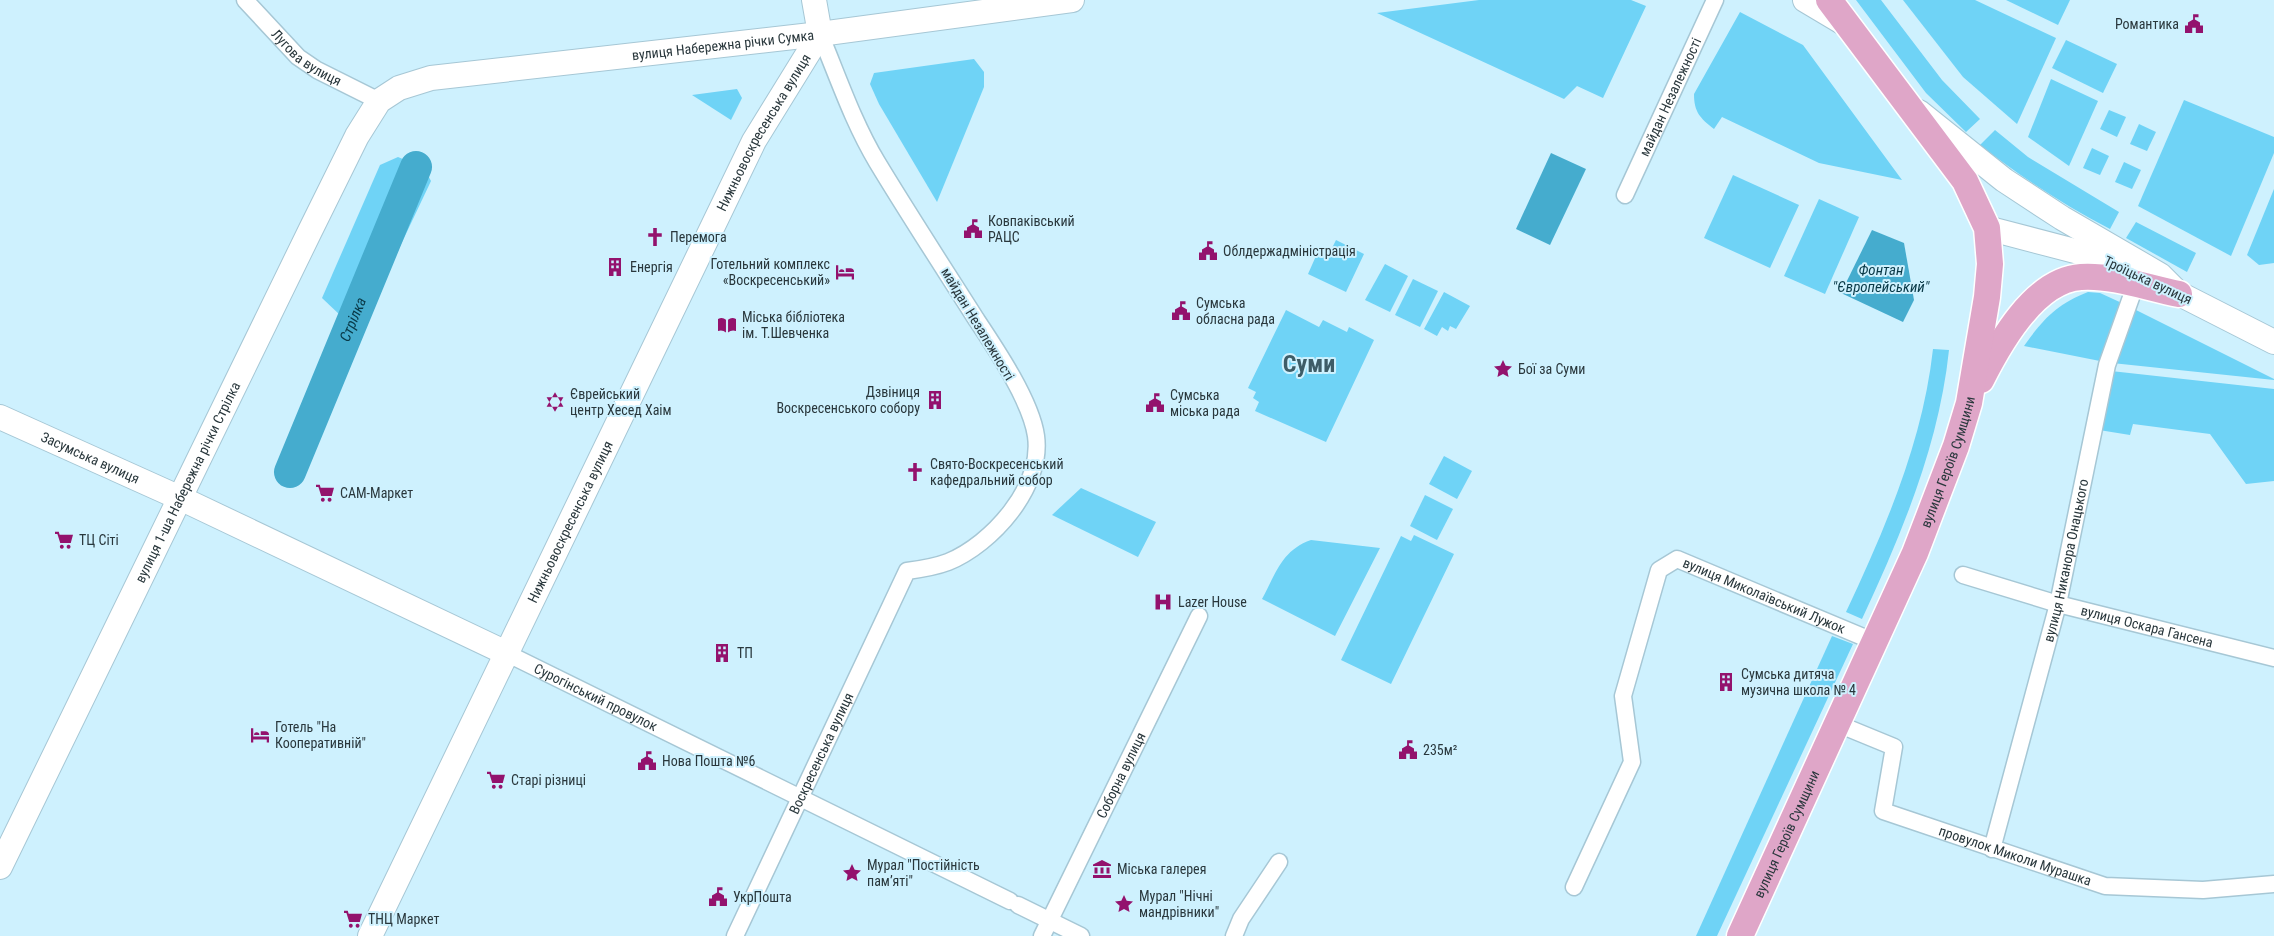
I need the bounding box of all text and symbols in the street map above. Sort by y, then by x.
public building icon: Романтика [2183,13,2205,35]
place label: Романтика [2115,16,2179,32]
street label: Лугова вулиця [268,26,344,89]
street label: вулиця Набережна річки Сумка [631,27,815,63]
street label: майдан Незалежності [1636,35,1704,159]
street label: Нижньовоскресенська вулиця [713,51,814,214]
place label: Ковпаківський РАЦС [988,213,1075,245]
public building icon: Ковпаківський РАЦС [962,218,984,240]
church icon: Перемога [644,226,666,248]
place label: Перемога [670,229,727,245]
public building icon: Облдержадміністрація [1197,240,1219,262]
place label: Облдержадміністрація [1223,243,1356,259]
street label: Троїцька вулиця [2101,253,2195,307]
building icon: Енергія [604,256,626,278]
place label: Готельний комплекс «Воскресенський» [711,256,830,288]
place label: Енергія [630,259,673,275]
hotel icon: Готельний комплекс «Воскресенський» [834,261,856,283]
water label: Фонтан "Європейський" [1833,261,1930,296]
street label: майдан Незалежності [938,265,1018,383]
water label: Стрілка [336,295,370,344]
place label: Сумська обласна рада [1196,295,1275,327]
public building icon: Сумська обласна рада [1170,300,1192,322]
place label: Міська бібліотека ім. Т.Шевченка [742,309,845,341]
library icon: Міська бібліотека ім. Т.Шевченка [716,314,738,336]
district label: Суми [1283,350,1335,378]
place icon: Бої за Суми [1492,358,1514,380]
place label: Бої за Суми [1518,361,1585,377]
street label: вулиця 1-ша Набережна річки Стрілка [132,379,243,585]
place label: Дзвіниця Воскресенського собору [776,384,920,416]
place label: Єврейський центр Хесед Хаім [570,386,672,418]
place label: Сумська міська рада [1170,387,1240,419]
building icon: Дзвіниця Воскресенського собору [924,389,946,411]
synagogue icon: Єврейський центр Хесед Хаім [544,391,566,413]
public building icon: Сумська міська рада [1144,392,1166,414]
street label: вулиця Героїв Сумщини [1917,395,1978,530]
street label: Засумська вулиця [39,429,142,487]
street label: Нижньовоскресенська вулиця [524,438,616,605]
place label: Свято-Воскресенський кафедральний собор [930,456,1064,488]
church icon: Свято-Воскресенський кафедральний собор [904,461,926,483]
street label: вулиця Никанора Онацького [2040,477,2091,644]
supermarket icon: САМ-Маркет [314,482,336,504]
place label: САМ-Маркет [340,485,413,501]
supermarket icon: ТЦ Сіті [53,529,75,551]
place label: ТЦ Сіті [79,532,119,548]
street label: вулиця Миколаївський Лужок [1681,554,1848,637]
hospital icon: Lazer House [1152,591,1174,613]
place label: Lazer House [1178,594,1247,610]
street label: вулиця Оскара Гансена [2079,602,2215,650]
building icon: ТП [711,642,733,664]
place label: ТП [737,645,753,661]
street label: Сурогінський провулок [532,660,660,734]
place label: Сумська дитяча музична школа № 4 [1741,666,1856,698]
building icon: Сумська дитяча музична школа № 4 [1715,671,1737,693]
street label: Воскресенська вулиця [786,690,857,817]
place label: Готель "На Кооперативній" [275,719,366,751]
hotel icon: Готель "На Кооперативній" [249,724,271,746]
street label: Соборна вулиця [1093,730,1149,821]
public building icon: 235м² [1397,739,1419,761]
place label: 235м² [1423,742,1458,758]
public building icon: Нова Пошта №6 [636,750,658,772]
place label: Нова Пошта №6 [662,753,755,769]
street label: вулиця Героїв Сумщини [1751,768,1823,900]
supermarket icon: Старі різниці [485,769,507,791]
place label: Старі різниці [511,772,586,788]
street label: провулок Миколи Мурашка [1937,822,2093,889]
place label: Мурал "Постійність пам’яті" [867,857,980,889]
museum icon: Міська галерея [1091,858,1113,880]
place label: Міська галерея [1117,861,1206,877]
place icon: Мурал "Постійність пам’яті" [841,862,863,884]
public building icon: УкрПошта [707,886,729,908]
place label: Мурал "Нічні мандрівники" [1139,888,1219,920]
place label: УкрПошта [733,889,792,905]
place icon: Мурал "Нічні мандрівники" [1113,893,1135,915]
supermarket icon: ТНЦ Маркет [342,908,364,930]
place label: ТНЦ Маркет [368,911,439,927]

